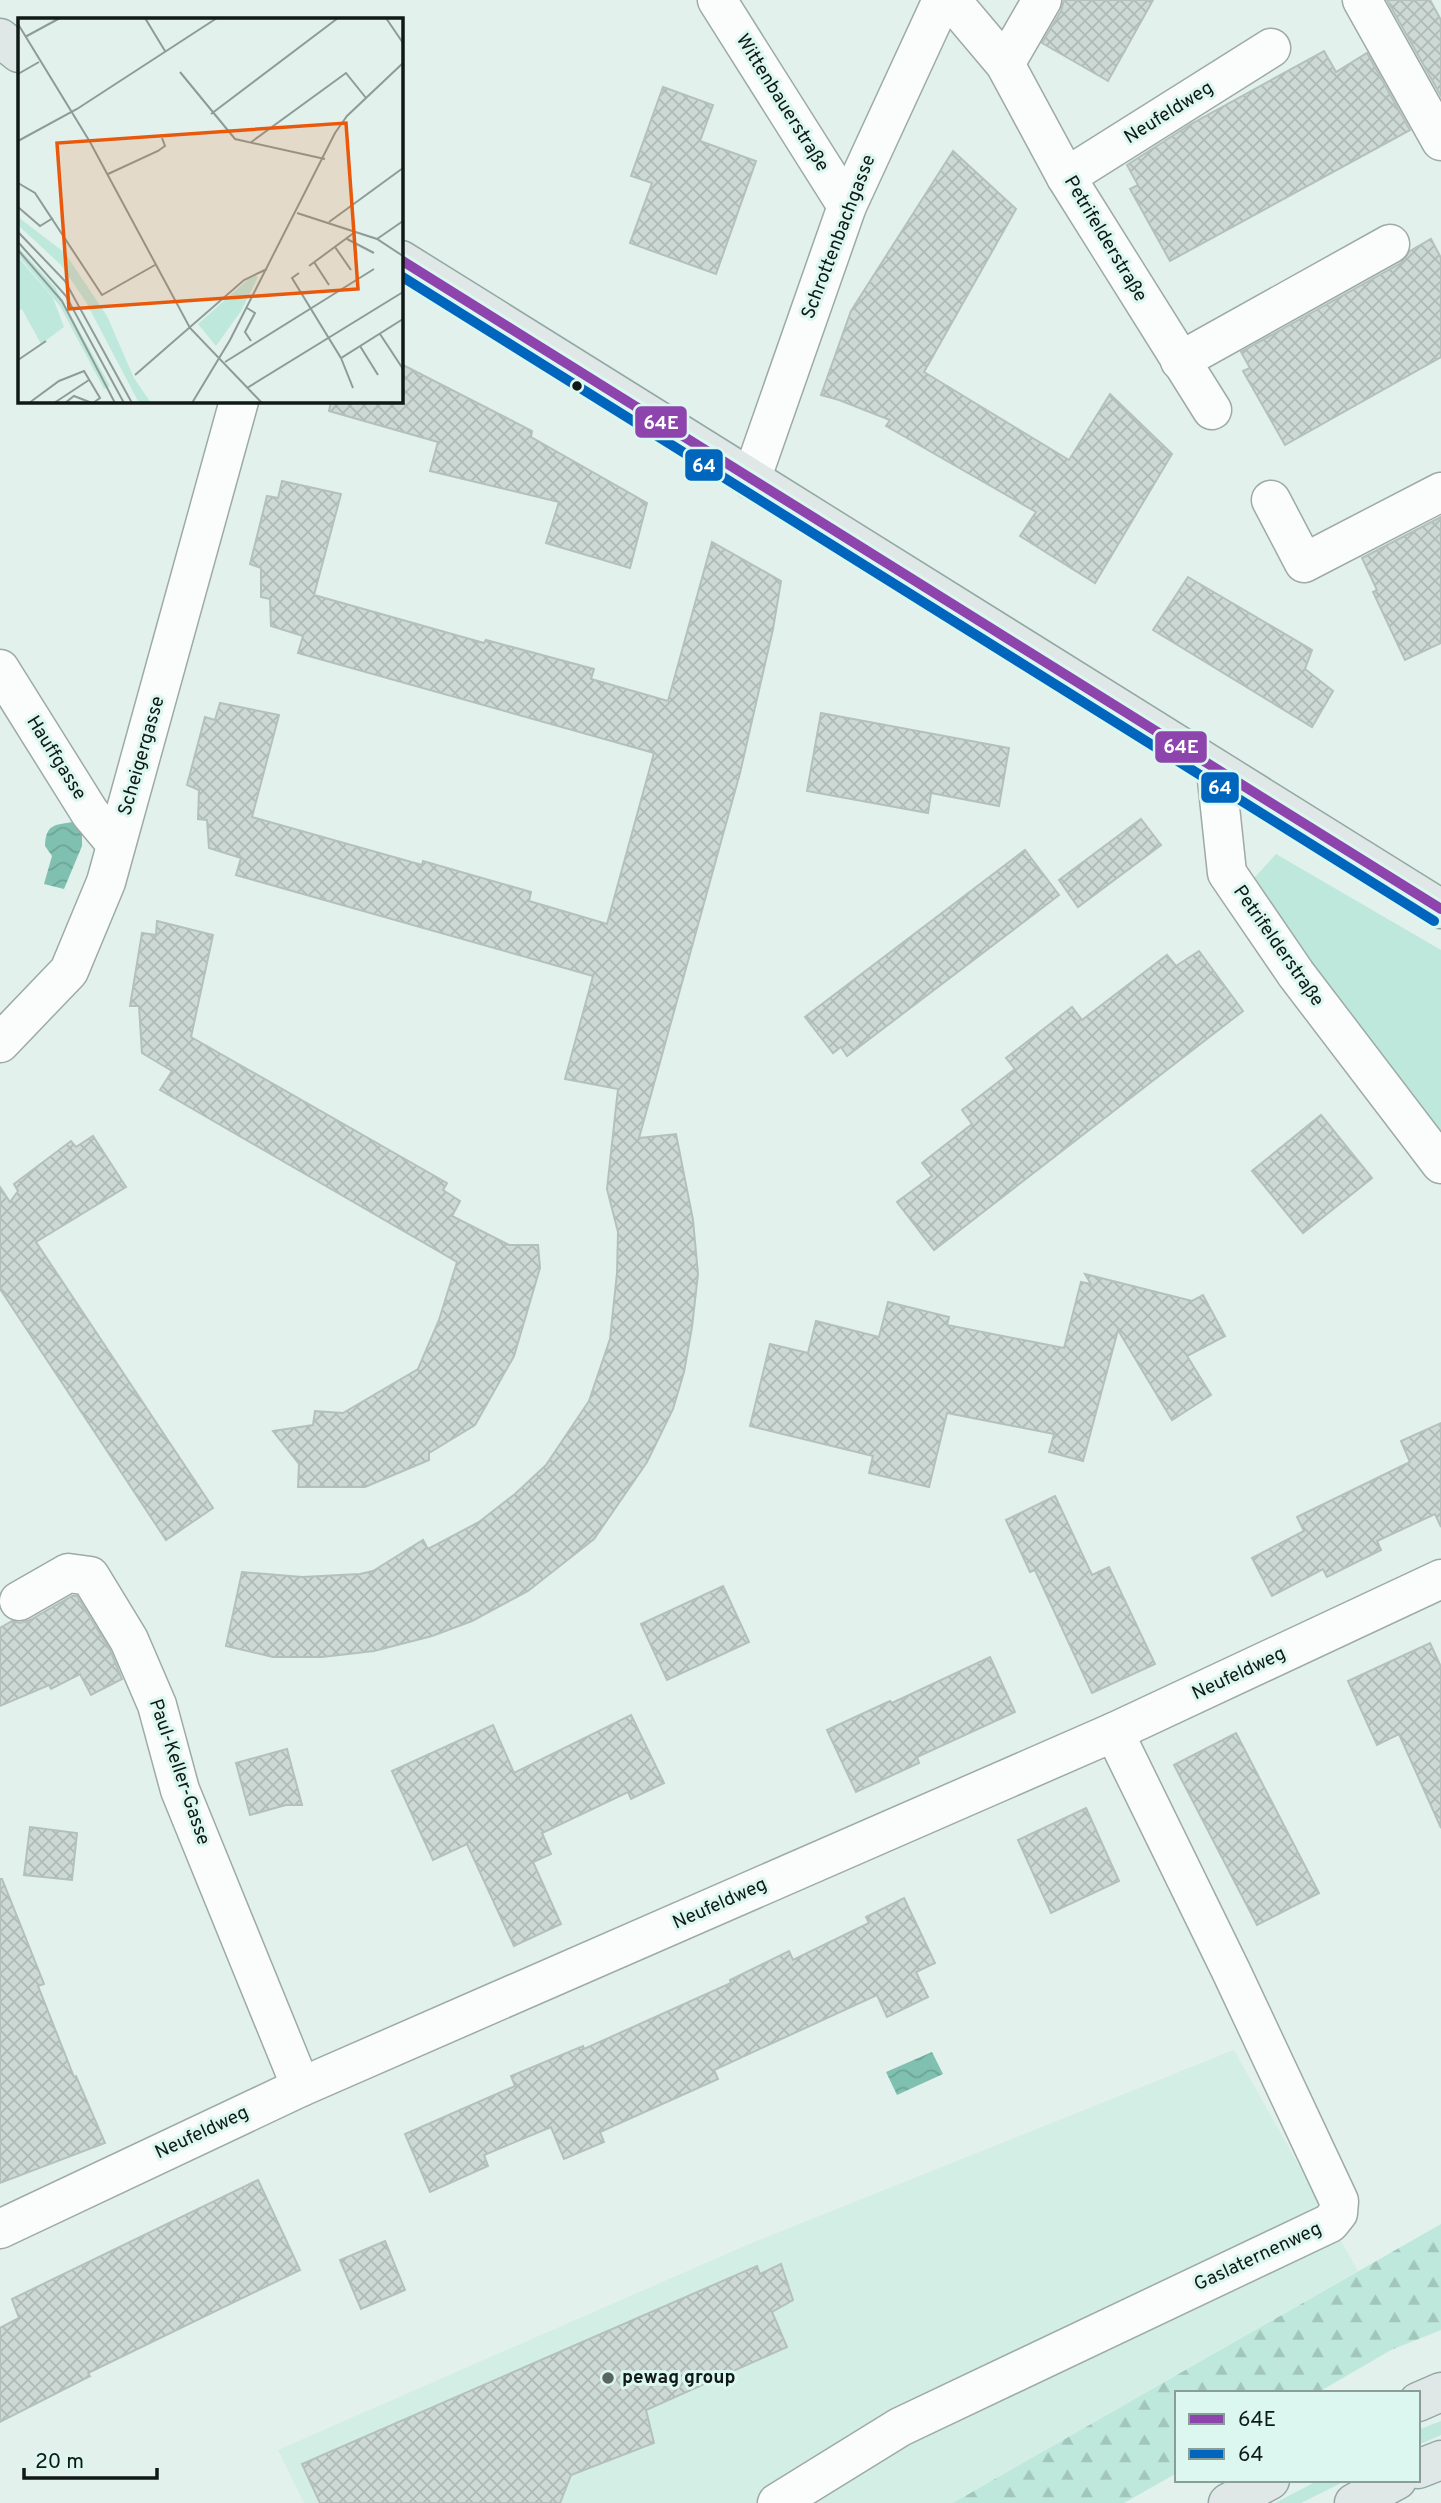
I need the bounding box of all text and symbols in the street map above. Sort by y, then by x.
inset map [18,18,402,402]
street label: Wittenbauerstraße [730,30,834,176]
street label: Neufeldweg [1120,76,1218,150]
street label: Schrottenbachgasse [797,151,881,323]
street label: Petrifelderstraße [1058,172,1152,306]
unlabelled marker [570,379,584,393]
line badge: 64E [634,405,688,439]
text: 64E [643,412,679,436]
line badge: 64 [684,448,724,482]
text: 64 [692,455,716,479]
street label: Scheigergasse [113,693,171,819]
street label: Hauffgasse [21,711,91,805]
line badge: 64E [1154,730,1208,764]
text: 64E [1163,736,1199,760]
line badge: 64 [1200,771,1240,804]
text: 64 [1208,777,1232,801]
street label: Petrifelderstraße [1227,881,1329,1011]
street label: Neufeldweg [1188,1642,1290,1706]
street label: Paul-Keller-Gasse [143,1696,215,1848]
street label: Neufeldweg [669,1873,771,1935]
street label: Neufeldweg [151,2101,253,2165]
street label: Gaslaternenweg [1190,2217,1326,2297]
place label: pewag group [622,2366,735,2390]
marker: pewag group [600,2370,616,2386]
legend [1175,2391,1420,2482]
text: 64E [1238,2407,1276,2434]
scale bar [24,2436,158,2480]
text: 64 [1238,2442,1264,2469]
text: 20 m [35,2449,84,2476]

